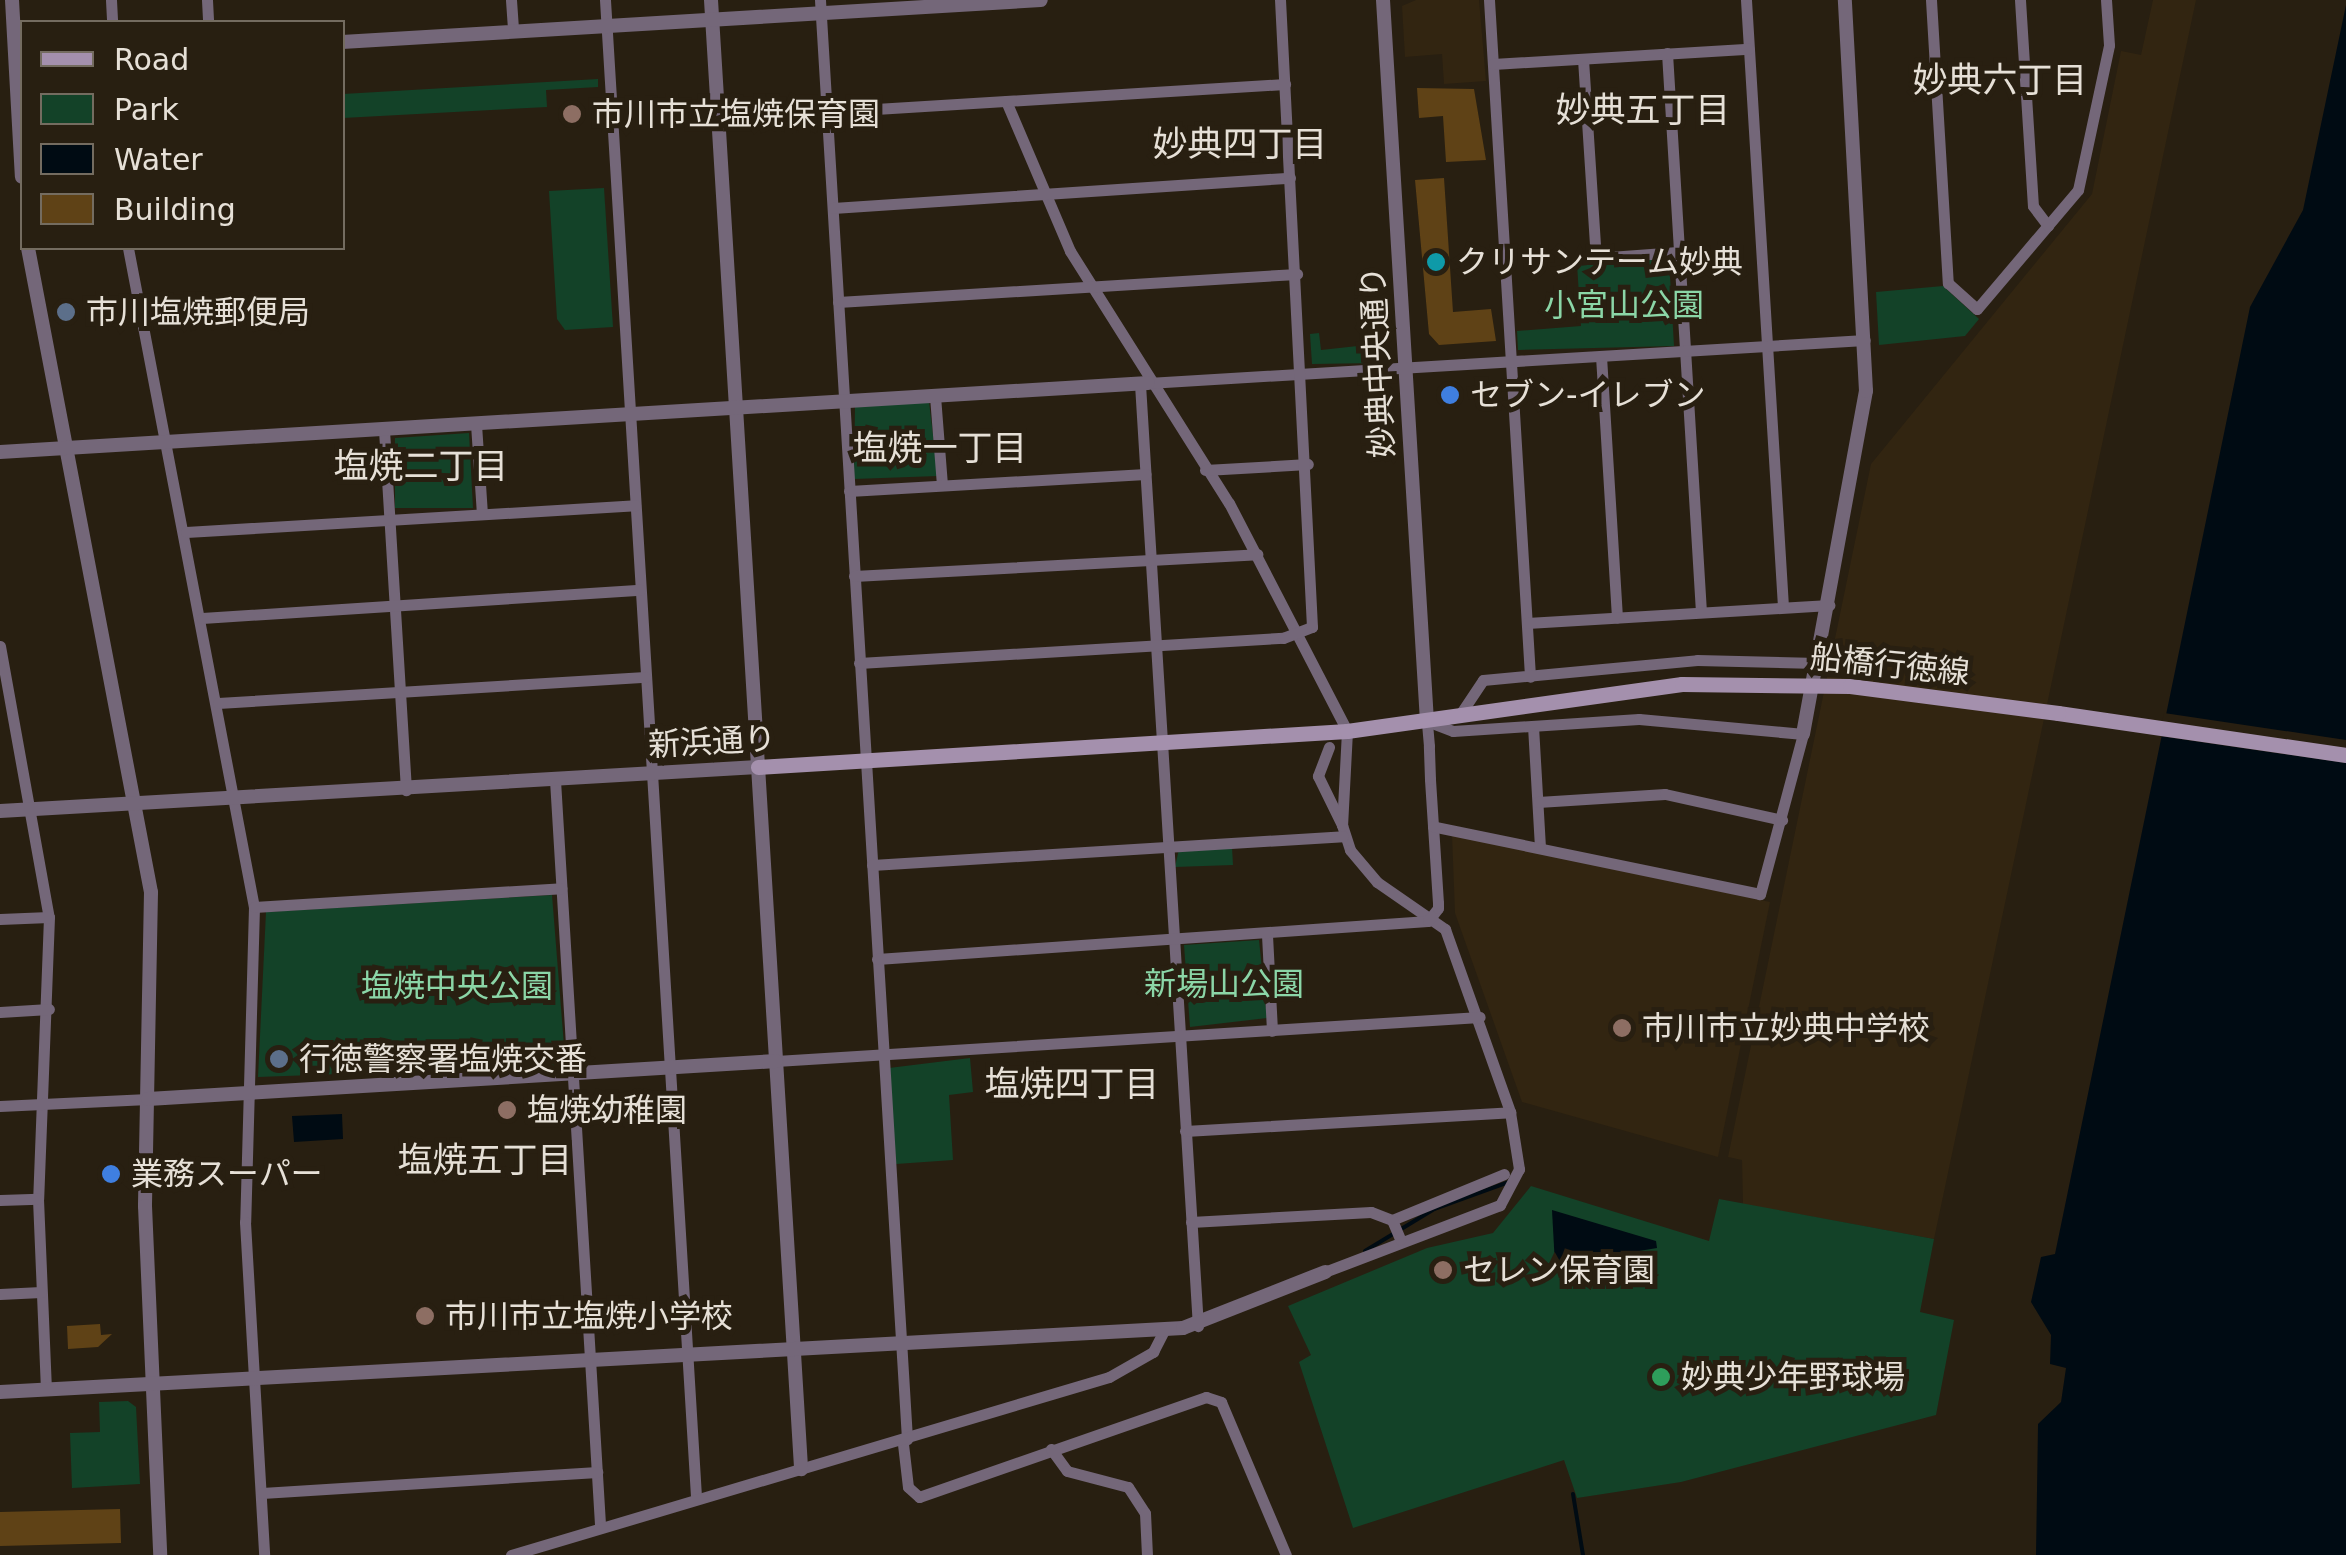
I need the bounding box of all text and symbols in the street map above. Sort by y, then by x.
legend [20,20,345,250]
text: Road [114,42,189,77]
district label: 妙典六丁目 [1913,59,2087,101]
district label: 妙典五丁目 [1556,89,1730,131]
text: Park [114,92,179,127]
place label: 市川市立塩焼保育園 [592,95,880,133]
marker: 市川市立塩焼保育園 [561,103,583,125]
district label: 妙典四丁目 [1153,123,1327,165]
text: Water [114,142,203,177]
text: Building [114,192,236,227]
place label: クリサンテーム妙典 [1456,243,1744,281]
marker: クリサンテーム妙典 [1425,251,1447,273]
street label: 妙典中央通り [1354,265,1402,459]
park label: 小宮山公園 [1544,286,1704,324]
place label: 市川塩焼郵便局 [86,293,310,331]
marker: 市川塩焼郵便局 [55,301,77,323]
place label: セブン-イレブン [1470,376,1706,414]
marker: セブン-イレブン [1439,384,1461,406]
district label: 塩焼一丁目 [853,427,1027,469]
district label: 塩焼二丁目 [334,445,508,487]
street label: 船橋行徳線 [1808,638,1972,692]
street label: 新浜通り [647,719,777,765]
park label: 新場山公園 [1144,965,1304,1003]
park label: 塩焼中央公園 [361,967,553,1005]
place label: 市川市立妙典中学校 [1642,1009,1930,1047]
marker: 市川市立妙典中学校 [1611,1017,1633,1039]
place label: 行徳警察署塩焼交番 [299,1040,587,1078]
marker: 行徳警察署塩焼交番 [268,1048,290,1070]
district label: 塩焼四丁目 [985,1063,1159,1105]
place label: 塩焼幼稚園 [527,1091,687,1129]
marker: 塩焼幼稚園 [496,1099,518,1121]
district label: 塩焼五丁目 [398,1139,572,1181]
place label: 業務スーパー [131,1155,323,1193]
marker: 業務スーパー [100,1163,122,1185]
place label: セレン保育園 [1463,1251,1655,1289]
marker: セレン保育園 [1432,1259,1454,1281]
place label: 市川市立塩焼小学校 [445,1297,733,1335]
marker: 市川市立塩焼小学校 [414,1305,436,1327]
place label: 妙典少年野球場 [1681,1358,1905,1396]
marker: 妙典少年野球場 [1650,1366,1672,1388]

